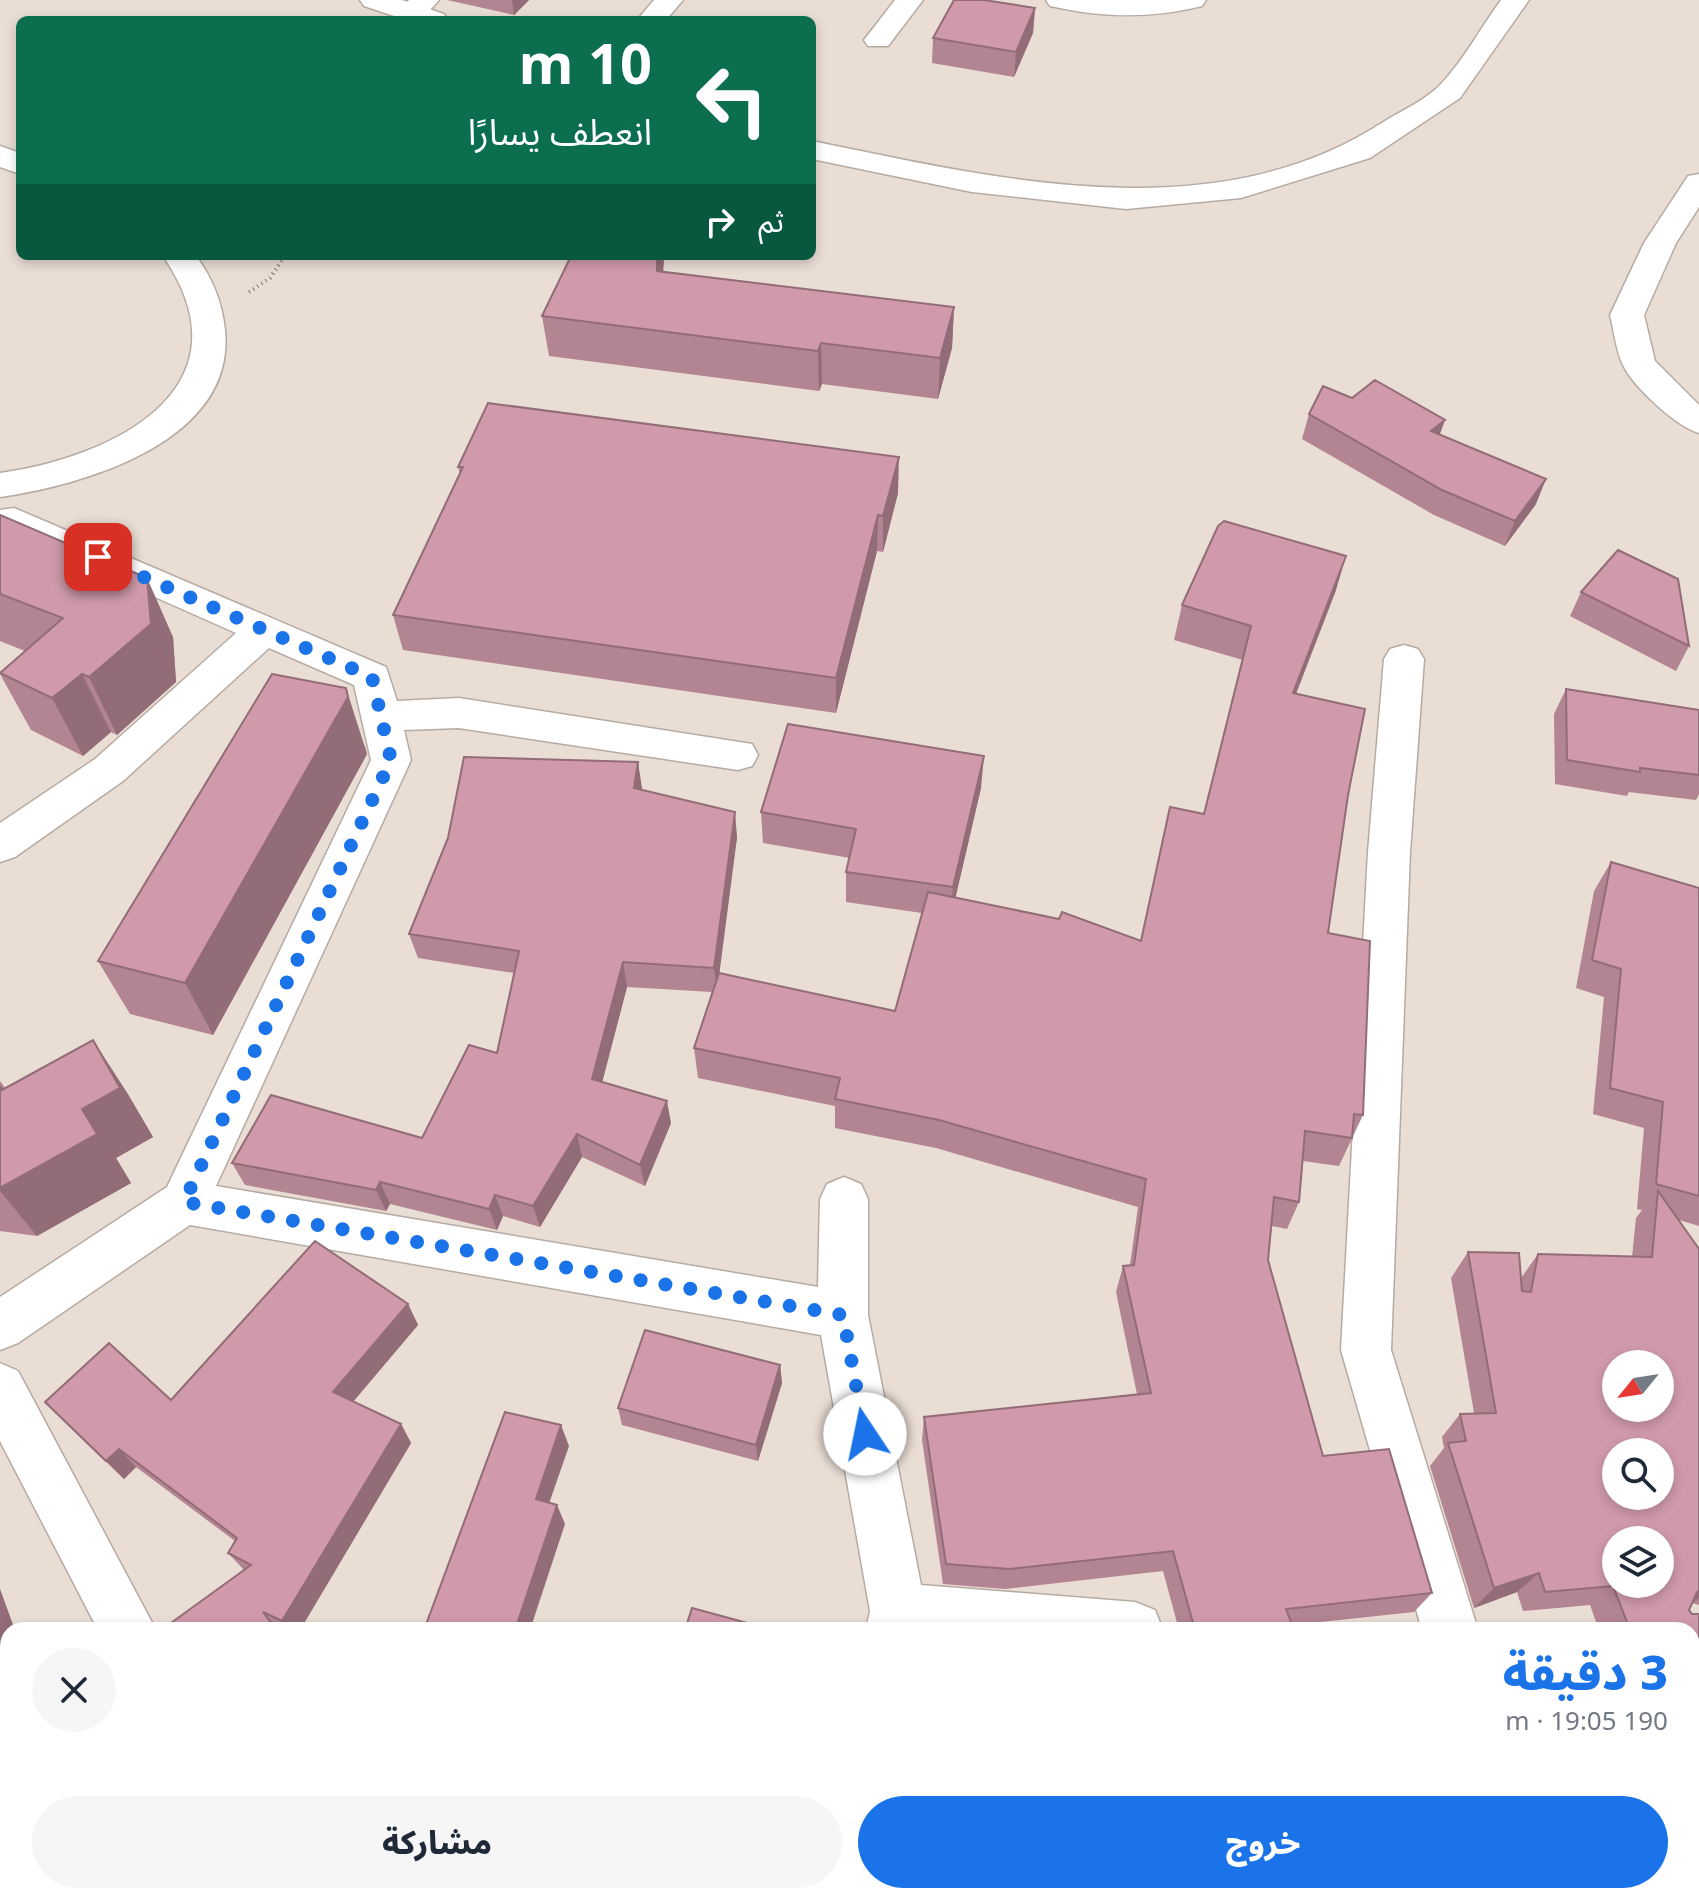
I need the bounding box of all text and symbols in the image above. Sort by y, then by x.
text: 10 m [519,24,652,100]
icon: left [680,48,784,152]
text: انعطف يسارًا [468,107,652,156]
icon: right [698,200,742,244]
text: ثم [758,200,784,241]
pin [64,523,132,591]
icon: arrive [76,535,120,579]
north arrow [1602,1350,1674,1422]
map controls [1602,1350,1674,1598]
position arrow [823,1392,907,1476]
button: search [1602,1438,1674,1510]
button: layers [1602,1526,1674,1598]
text: 3 دقيقة [1502,1639,1668,1704]
button: close [32,1648,116,1732]
text: 190 m · 19:05 [1505,1702,1668,1738]
button: مشاركة [32,1796,842,1888]
button: خروج [858,1796,1668,1888]

